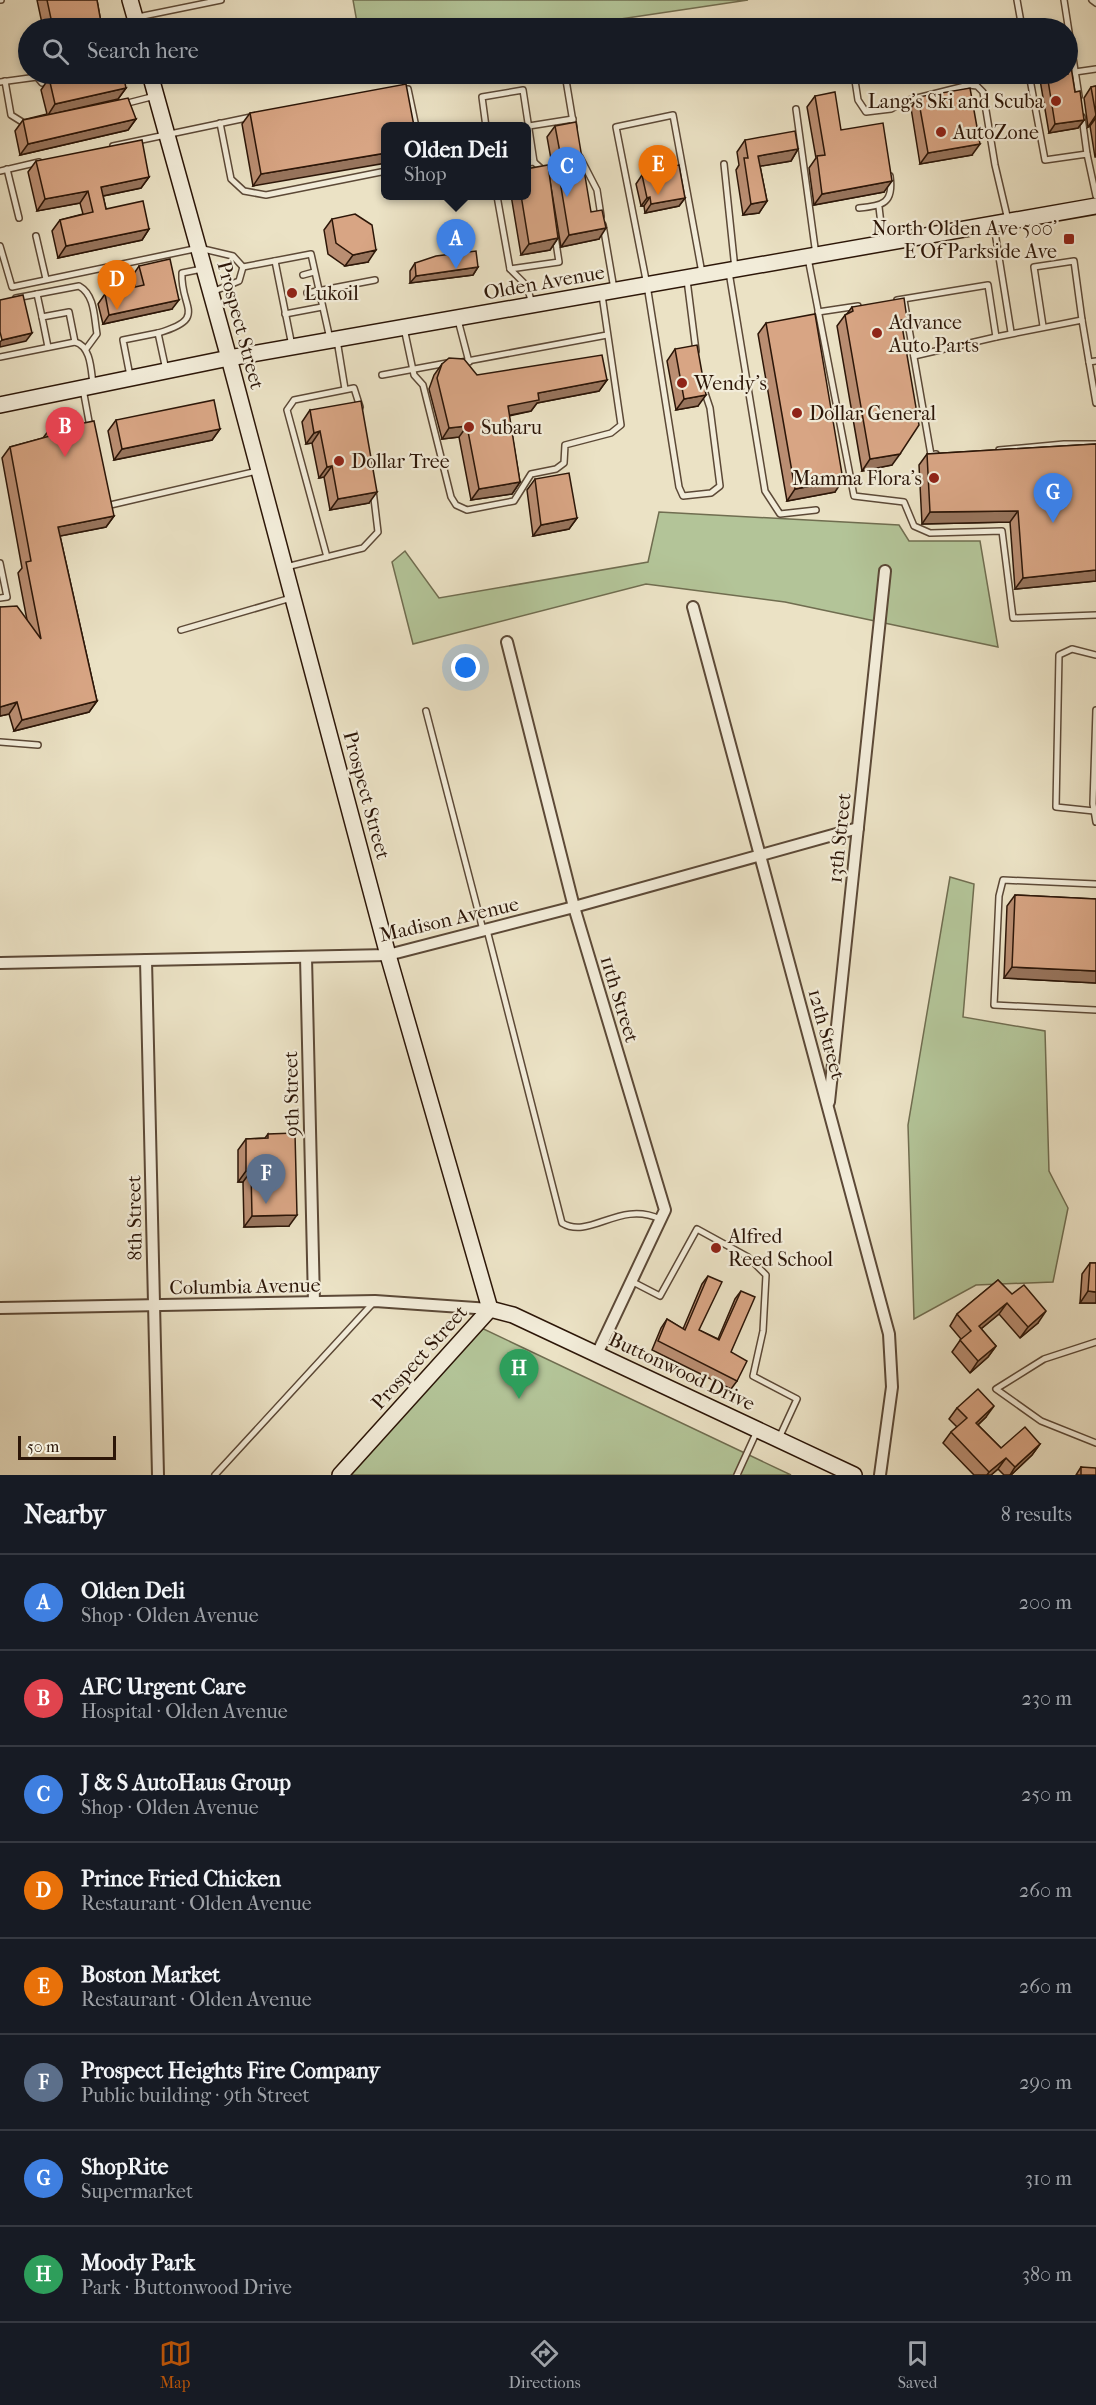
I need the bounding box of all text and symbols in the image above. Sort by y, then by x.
search box [18,18,1078,84]
icon: search [39,35,72,68]
text: Search here [87,38,199,64]
place label: Lang's Ski and Scuba [868,90,1045,113]
marker: Lang's Ski and Scuba [1049,94,1063,108]
place label: AutoZone [952,121,1039,144]
popup [381,122,531,200]
marker: AutoZone [934,125,948,139]
text: Olden Deli [404,137,508,163]
pin: E [638,146,678,195]
pin: C [548,148,586,197]
text: Shop [404,163,447,186]
place label: North Olden Ave 500' E Of Parkside Ave [872,217,1057,263]
pin: A [436,220,476,269]
marker: North Olden Ave 500' E Of Parkside Ave [1062,232,1076,246]
street label: Prospect Street [212,259,269,392]
pin: D [98,260,136,310]
street label: Olden Avenue [482,261,606,304]
place label: Lukoil [304,282,359,305]
marker: Lukoil [285,286,299,300]
place label: Advance Auto Parts [888,311,979,357]
marker: Advance Auto Parts [870,326,884,340]
place label: Wendy's [693,372,767,395]
marker: Wendy's [675,376,689,390]
place label: Dollar General [809,402,937,425]
marker: Dollar General [790,406,804,420]
pin: B [46,408,84,457]
place label: Subaru [481,416,543,439]
marker: Subaru [462,420,476,434]
place label: Dollar Tree [351,450,450,473]
marker: Dollar Tree [332,454,346,468]
place label: Mamma Flora's [792,467,922,490]
marker: Mamma Flora's [927,471,941,485]
pin: G [1034,474,1072,523]
your location [451,653,480,682]
street label: Prospect Street [338,729,395,862]
street label: 13th Street [823,792,856,884]
street label: Madison Avenue [377,892,521,947]
street label: 11th Street [595,953,644,1045]
street label: 12th Street [803,986,850,1082]
street label: 9th Street [279,1051,304,1137]
pin: F [246,1154,286,1204]
street label: 8th Street [122,1175,147,1261]
place label: Alfred Reed School [727,1225,834,1271]
marker: Alfred Reed School [709,1241,723,1255]
street label: Columbia Avenue [169,1274,321,1299]
street label: Prospect Street [367,1301,472,1414]
street label: Buttonwood Drive [605,1328,759,1415]
pin: H [500,1350,538,1399]
scale bar [18,1433,116,1460]
text: 50 m [27,1437,59,1456]
text: Nearby [24,1499,106,1530]
text: 8 results [1001,1503,1072,1526]
text: Olden Deli [81,1578,185,1604]
text: A [37,1591,50,1614]
text: 200 m [1019,1591,1072,1614]
text: Shop · Olden Avenue [81,1604,259,1627]
text: AFC Urgent Care [81,1674,246,1700]
text: B [37,1687,50,1710]
text: 230 m [1022,1687,1072,1710]
text: Hospital · Olden Avenue [81,1700,288,1723]
text: J & S AutoHaus Group [81,1770,291,1796]
text: C [37,1783,50,1806]
text: 250 m [1021,1783,1072,1806]
text: Shop · Olden Avenue [81,1796,259,1819]
text: Prince Fried Chicken [81,1866,281,1892]
text: D [36,1879,51,1902]
text: 260 m [1019,1879,1072,1902]
text: Restaurant · Olden Avenue [81,1892,312,1915]
text: Boston Market [81,1962,220,1988]
text: E [37,1975,50,1998]
text: 260 m [1019,1975,1072,1998]
text: Restaurant · Olden Avenue [81,1988,312,2011]
text: Prospect Heights Fire Company [81,2058,380,2084]
text: F [38,2071,49,2094]
text: 290 m [1019,2071,1072,2094]
text: Public building · 9th Street [81,2084,310,2107]
text: ShopRite [81,2154,168,2180]
text: G [36,2167,51,2190]
text: 310 m [1025,2167,1072,2190]
text: Supermarket [81,2180,193,2203]
text: Moody Park [81,2250,195,2276]
text: H [36,2263,51,2286]
text: 380 m [1022,2263,1072,2286]
text: Park · Buttonwood Drive [81,2276,292,2299]
tab: Map [159,2337,192,2392]
tab: Directions [509,2337,581,2392]
tab: Saved [898,2337,937,2392]

